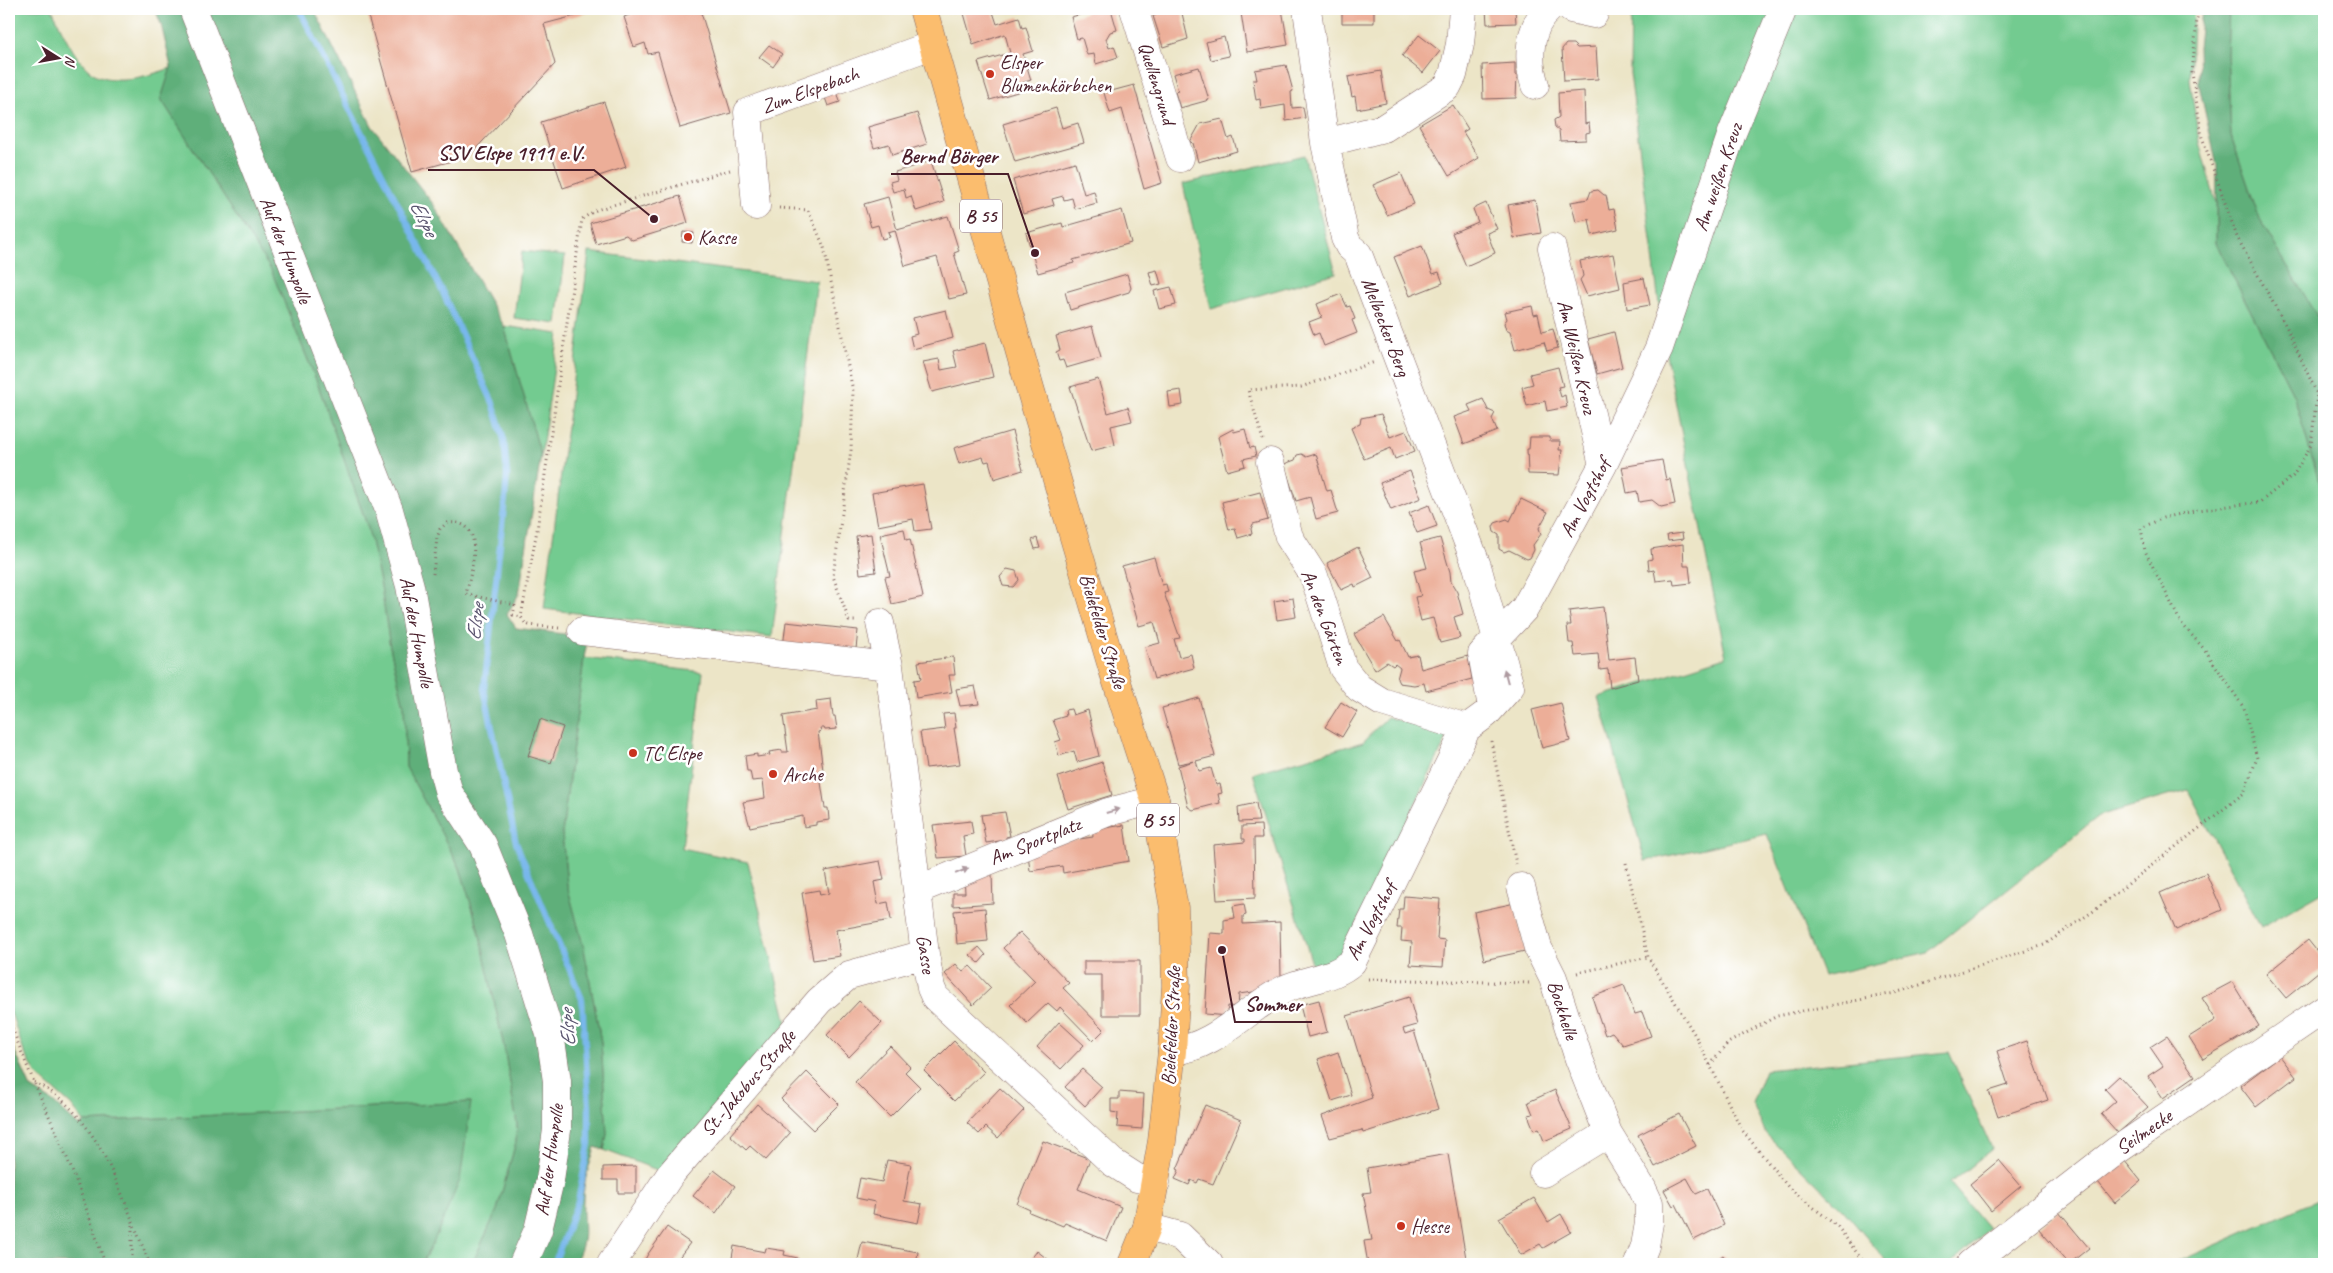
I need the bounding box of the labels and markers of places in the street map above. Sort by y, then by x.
place label: Elsper Blumenkörbchen [1000,50,1113,98]
marker: Elsper Blumenkörbchen [984,68,996,80]
callout: SSV Elspe 1911 e.V. [428,134,594,170]
callout: Bernd Börger [891,138,1008,174]
place label: Kasse [698,225,738,250]
marker: Kasse [682,231,694,243]
place label: TC Elspe [643,741,703,766]
marker: TC Elspe [627,747,639,759]
place label: Arche [783,762,824,787]
marker: Arche [767,768,779,780]
callout: Sommer [1235,986,1312,1022]
place label: Hesse [1411,1214,1450,1239]
marker: Hesse [1395,1220,1407,1232]

